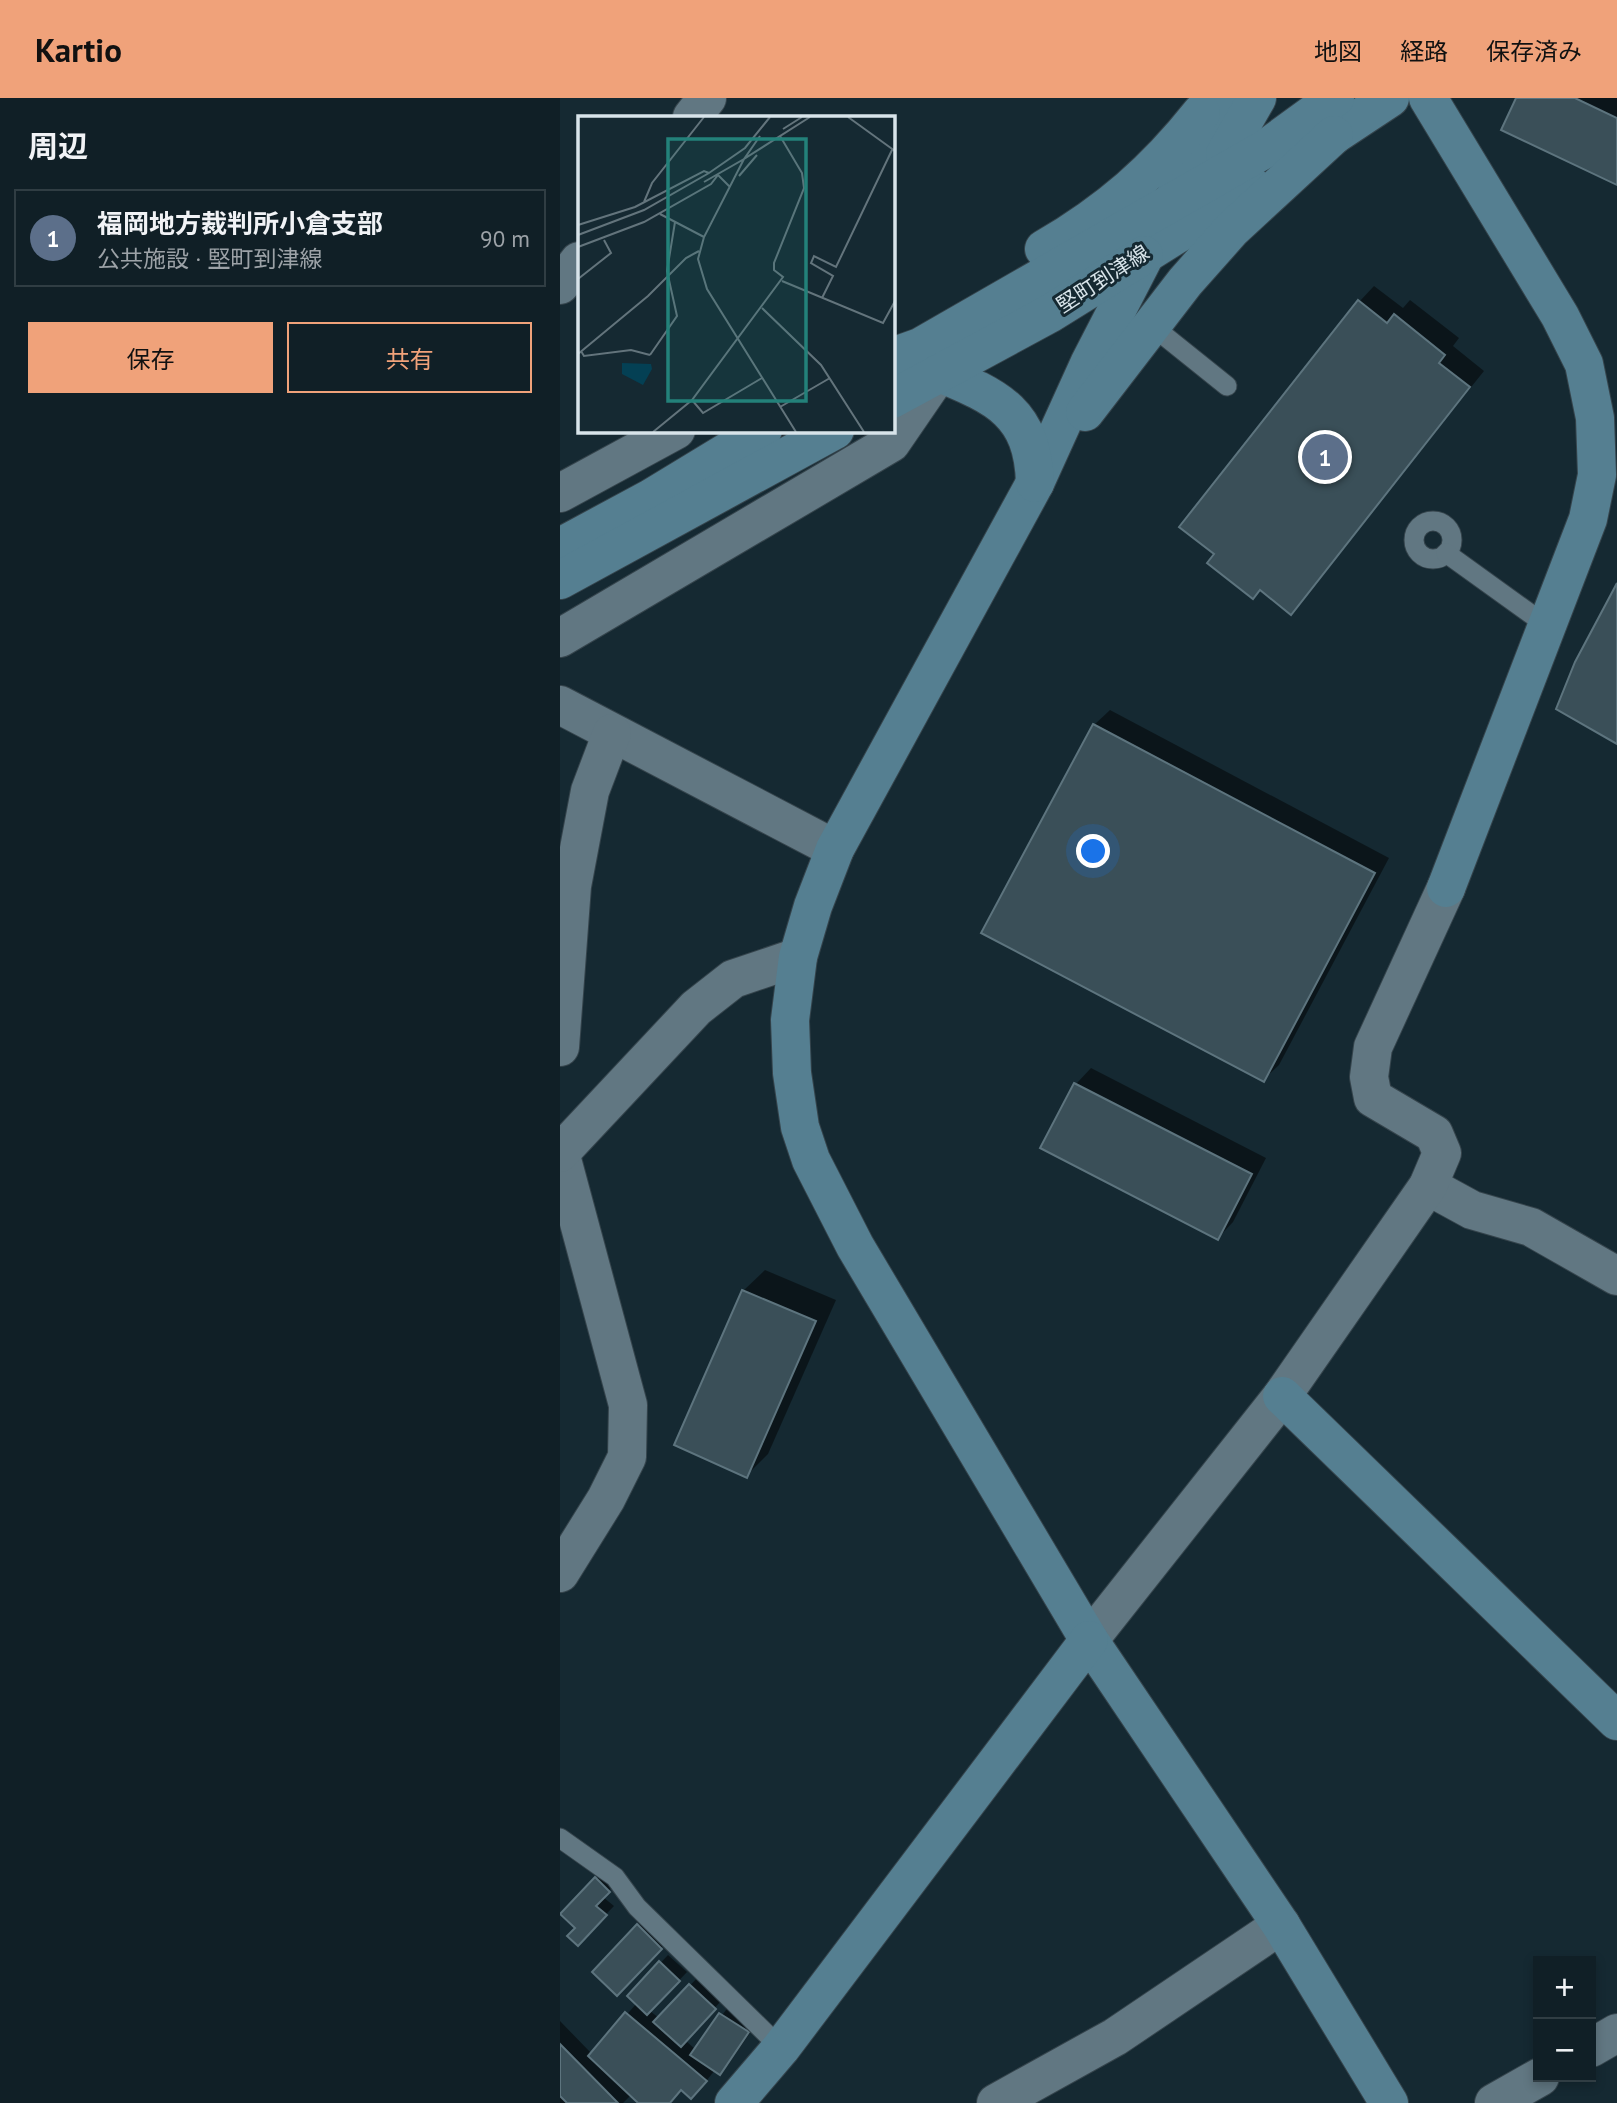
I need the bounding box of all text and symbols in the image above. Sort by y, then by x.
text: Kartio [35,28,122,71]
text: 地図 [1314,36,1362,67]
text: 経路 [1400,36,1448,67]
text: 保存済み [1486,36,1582,67]
inset map [578,116,894,432]
text: 周辺 [28,126,88,165]
text: 福岡地方裁判所小倉支部 [97,207,383,240]
text: 1 [46,224,60,253]
text: 90 m [480,224,530,253]
street label: 堅町到津線 [1051,239,1154,318]
text: 公共施設 · 堅町到津線 [97,244,322,273]
button: 保存 [28,322,273,393]
button: 共有 [287,322,532,393]
pin: 1 [1302,431,1348,483]
your location [1076,834,1110,868]
map controls [1533,1956,1596,2082]
button: + [1533,1956,1596,2019]
button: − [1533,2019,1596,2082]

